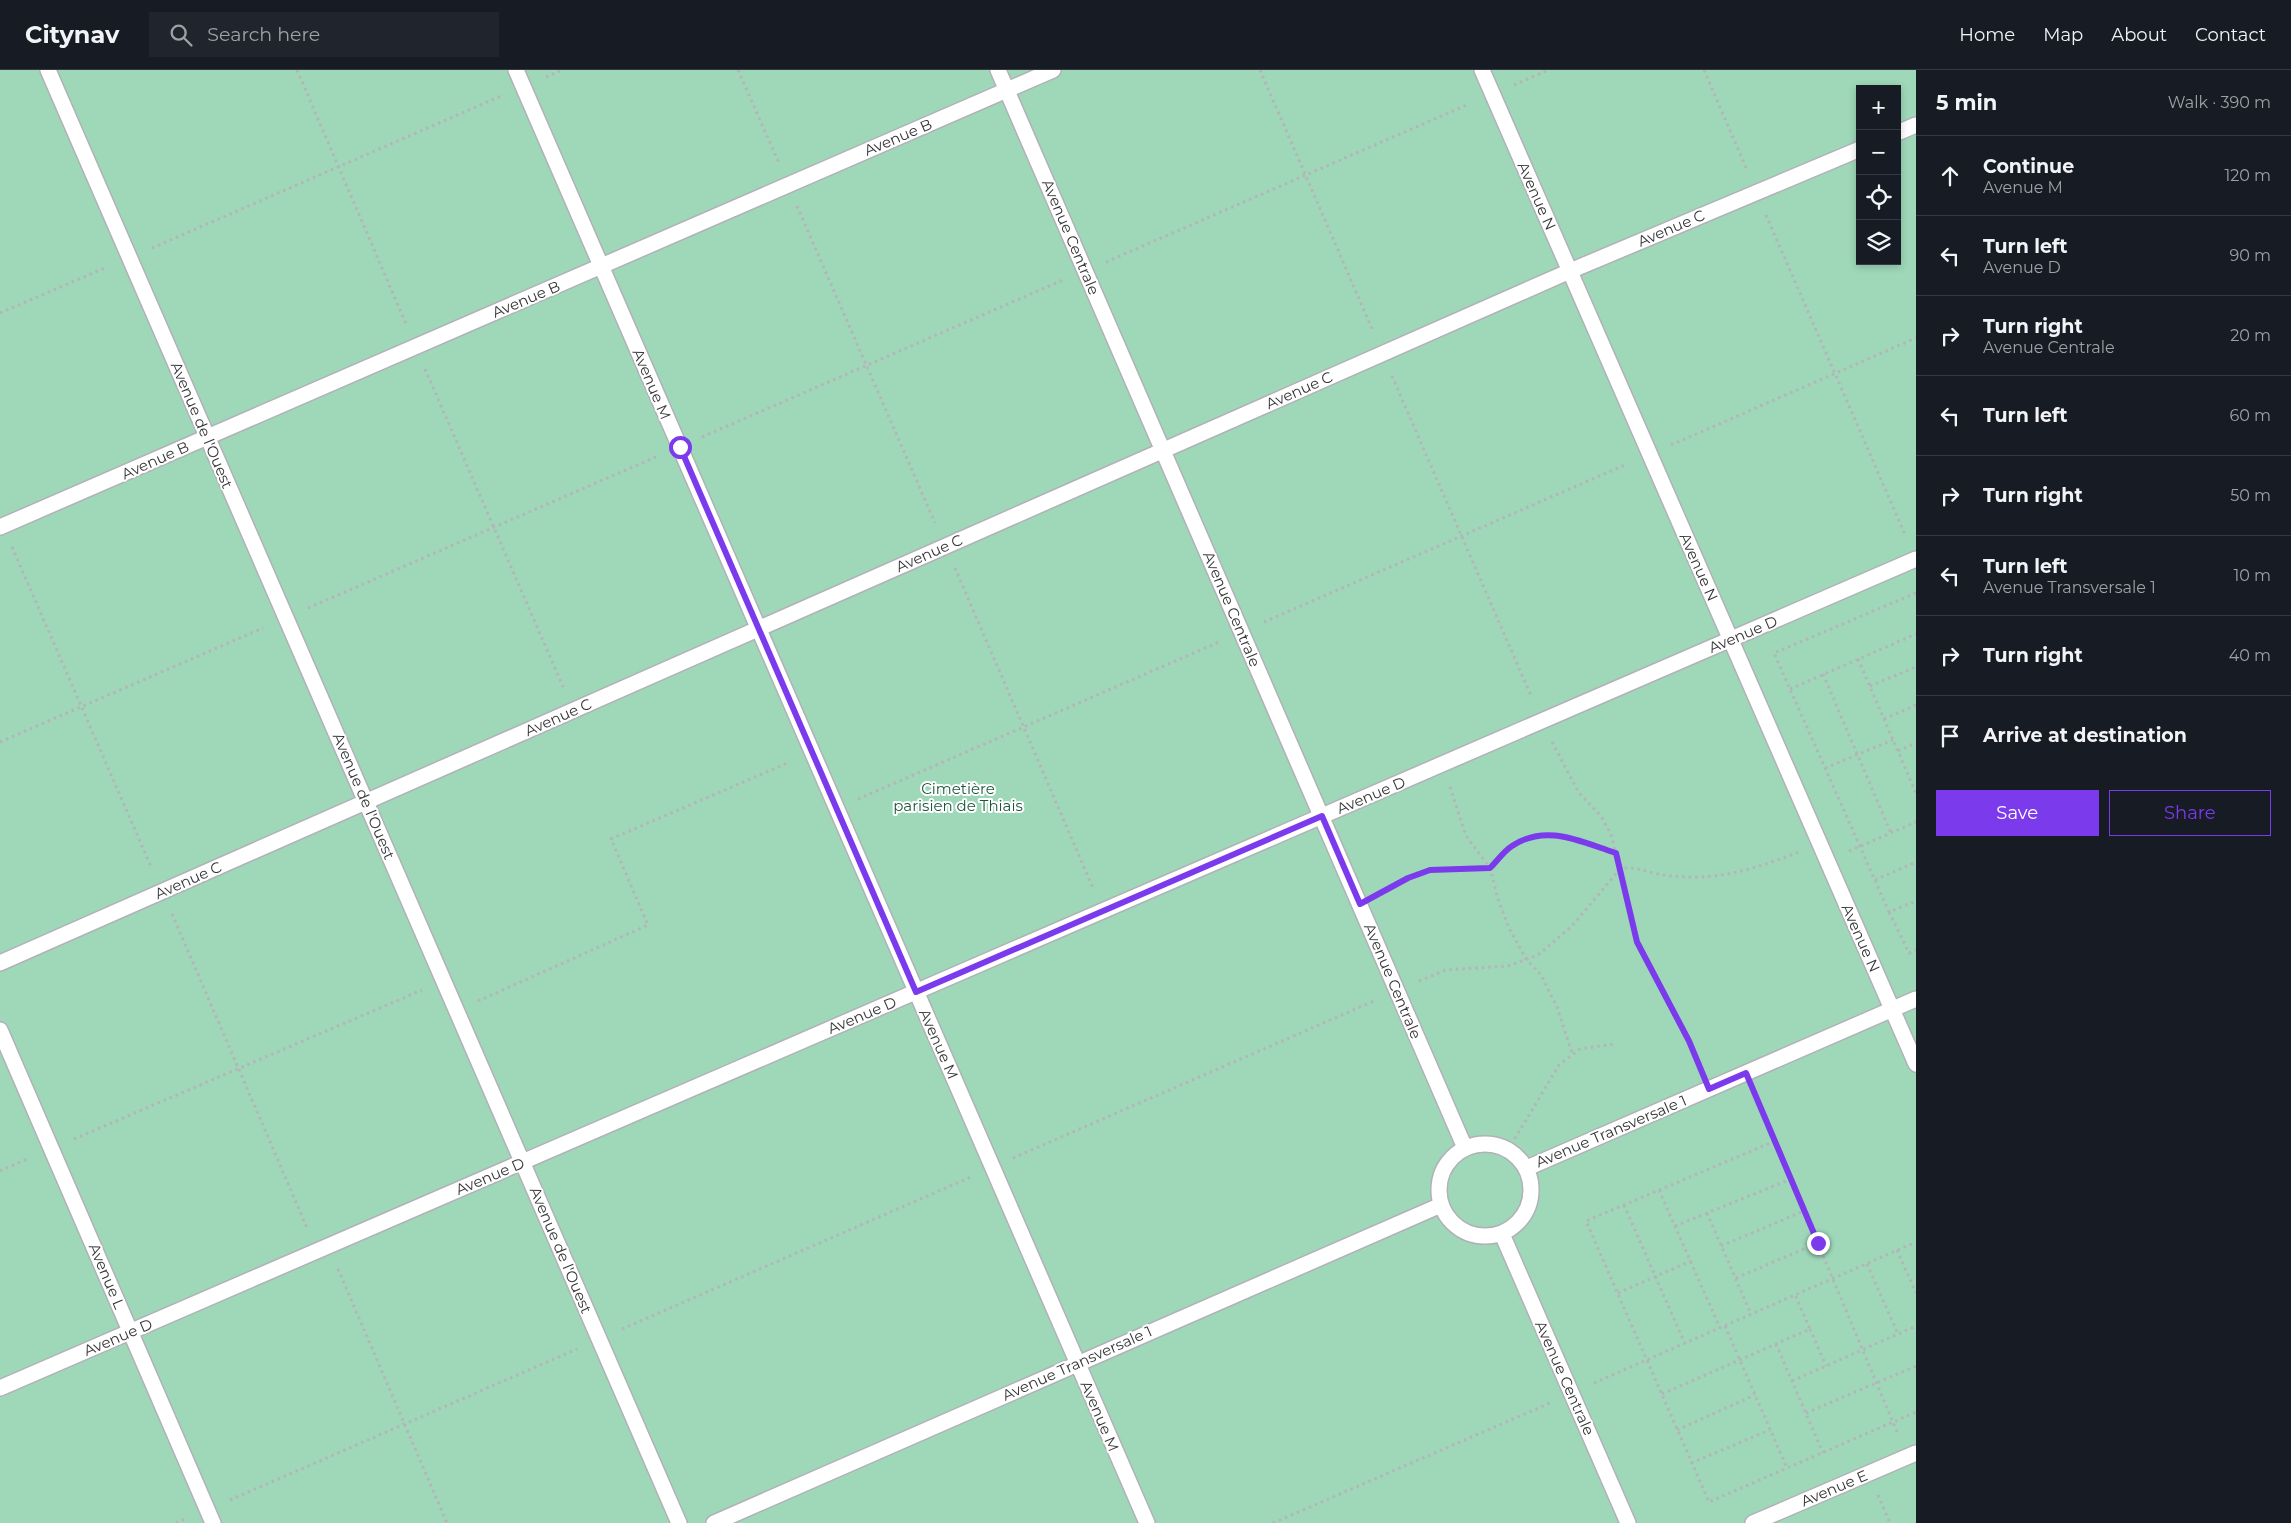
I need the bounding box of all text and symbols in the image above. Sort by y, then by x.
search box [149,12,499,57]
text: Citynav [25,20,119,49]
icon: search [167,21,195,49]
text: Search here [207,23,320,46]
text: Home [1959,24,2015,46]
text: Map [2043,24,2083,46]
text: About [2111,24,2167,46]
text: Contact [2195,24,2266,46]
map controls [1856,85,1901,265]
button: + [1856,85,1901,130]
text: 5 min [1936,90,1997,115]
text: Walk · 390 m [2168,93,2271,112]
street label: Avenue B [861,114,935,160]
button: − [1856,130,1901,175]
text: Continue [1983,155,2074,178]
street label: Avenue N [1514,159,1560,233]
icon: ahead [1936,162,1964,190]
text: 120 m [2224,166,2271,185]
button: locate [1856,175,1901,220]
street label: Avenue Centrale [1038,176,1104,298]
text: Avenue M [1983,178,2063,197]
street label: Avenue C [1635,205,1708,251]
button: layers [1856,220,1901,265]
text: Turn left [1983,235,2068,258]
icon: left [1936,242,1964,270]
text: 90 m [2229,246,2271,265]
text: Avenue D [1983,258,2061,277]
street label: Avenue B [489,276,563,322]
text: Turn right [1983,315,2083,338]
icon: right [1936,322,1964,350]
text: 20 m [2230,326,2271,345]
text: Avenue Centrale [1983,338,2115,357]
street label: Avenue M [629,346,675,422]
street label: Avenue de l'Ouest [167,359,237,491]
street label: Avenue C [1263,367,1336,413]
icon: left [1936,402,1964,430]
text: Turn left [1983,404,2068,427]
text: 60 m [2229,406,2271,425]
route start [669,436,692,459]
street label: Avenue B [118,437,192,483]
icon: right [1936,482,1964,510]
text: Turn right [1983,484,2083,507]
text: 50 m [2230,486,2271,505]
street label: Avenue C [893,530,966,576]
street label: Avenue N [1676,530,1722,604]
street label: Avenue Centrale [1199,548,1265,670]
text: Turn left [1983,555,2068,578]
icon: left [1936,562,1964,590]
text: 10 m [2233,566,2271,585]
text: Avenue Transversale 1 [1983,578,2156,597]
street label: Avenue D [1706,611,1780,657]
icon: right [1936,642,1964,670]
text: Turn right [1983,644,2083,667]
text: 40 m [2229,646,2271,665]
street label: Avenue C [522,694,595,740]
icon: arrive [1936,722,1964,750]
text: Arrive at destination [1983,724,2187,747]
street label: Avenue de l'Ouest [329,730,399,862]
street label: Avenue D [1334,772,1408,818]
park label: Cimetière parisien de Thiais [893,779,1023,815]
button: Save [1936,790,2099,836]
button: Share [2109,790,2271,836]
street label: Avenue C [152,857,225,903]
street label: Avenue N [1838,901,1884,975]
street label: Avenue Centrale [1360,920,1426,1042]
street label: Avenue D [825,992,899,1038]
street label: Avenue M [915,1006,963,1082]
street label: Avenue Transversale 1 [1533,1091,1689,1171]
street label: Avenue D [453,1153,527,1199]
street label: Avenue de l'Ouest [526,1184,596,1316]
route end [1807,1232,1830,1255]
street label: Avenue L [85,1240,129,1312]
street label: Avenue D [81,1314,155,1360]
street label: Avenue Centrale [1531,1318,1599,1438]
street label: Avenue Transversale 1 [999,1321,1155,1405]
street label: Avenue M [1077,1378,1123,1454]
street label: Avenue E [1798,1465,1870,1511]

